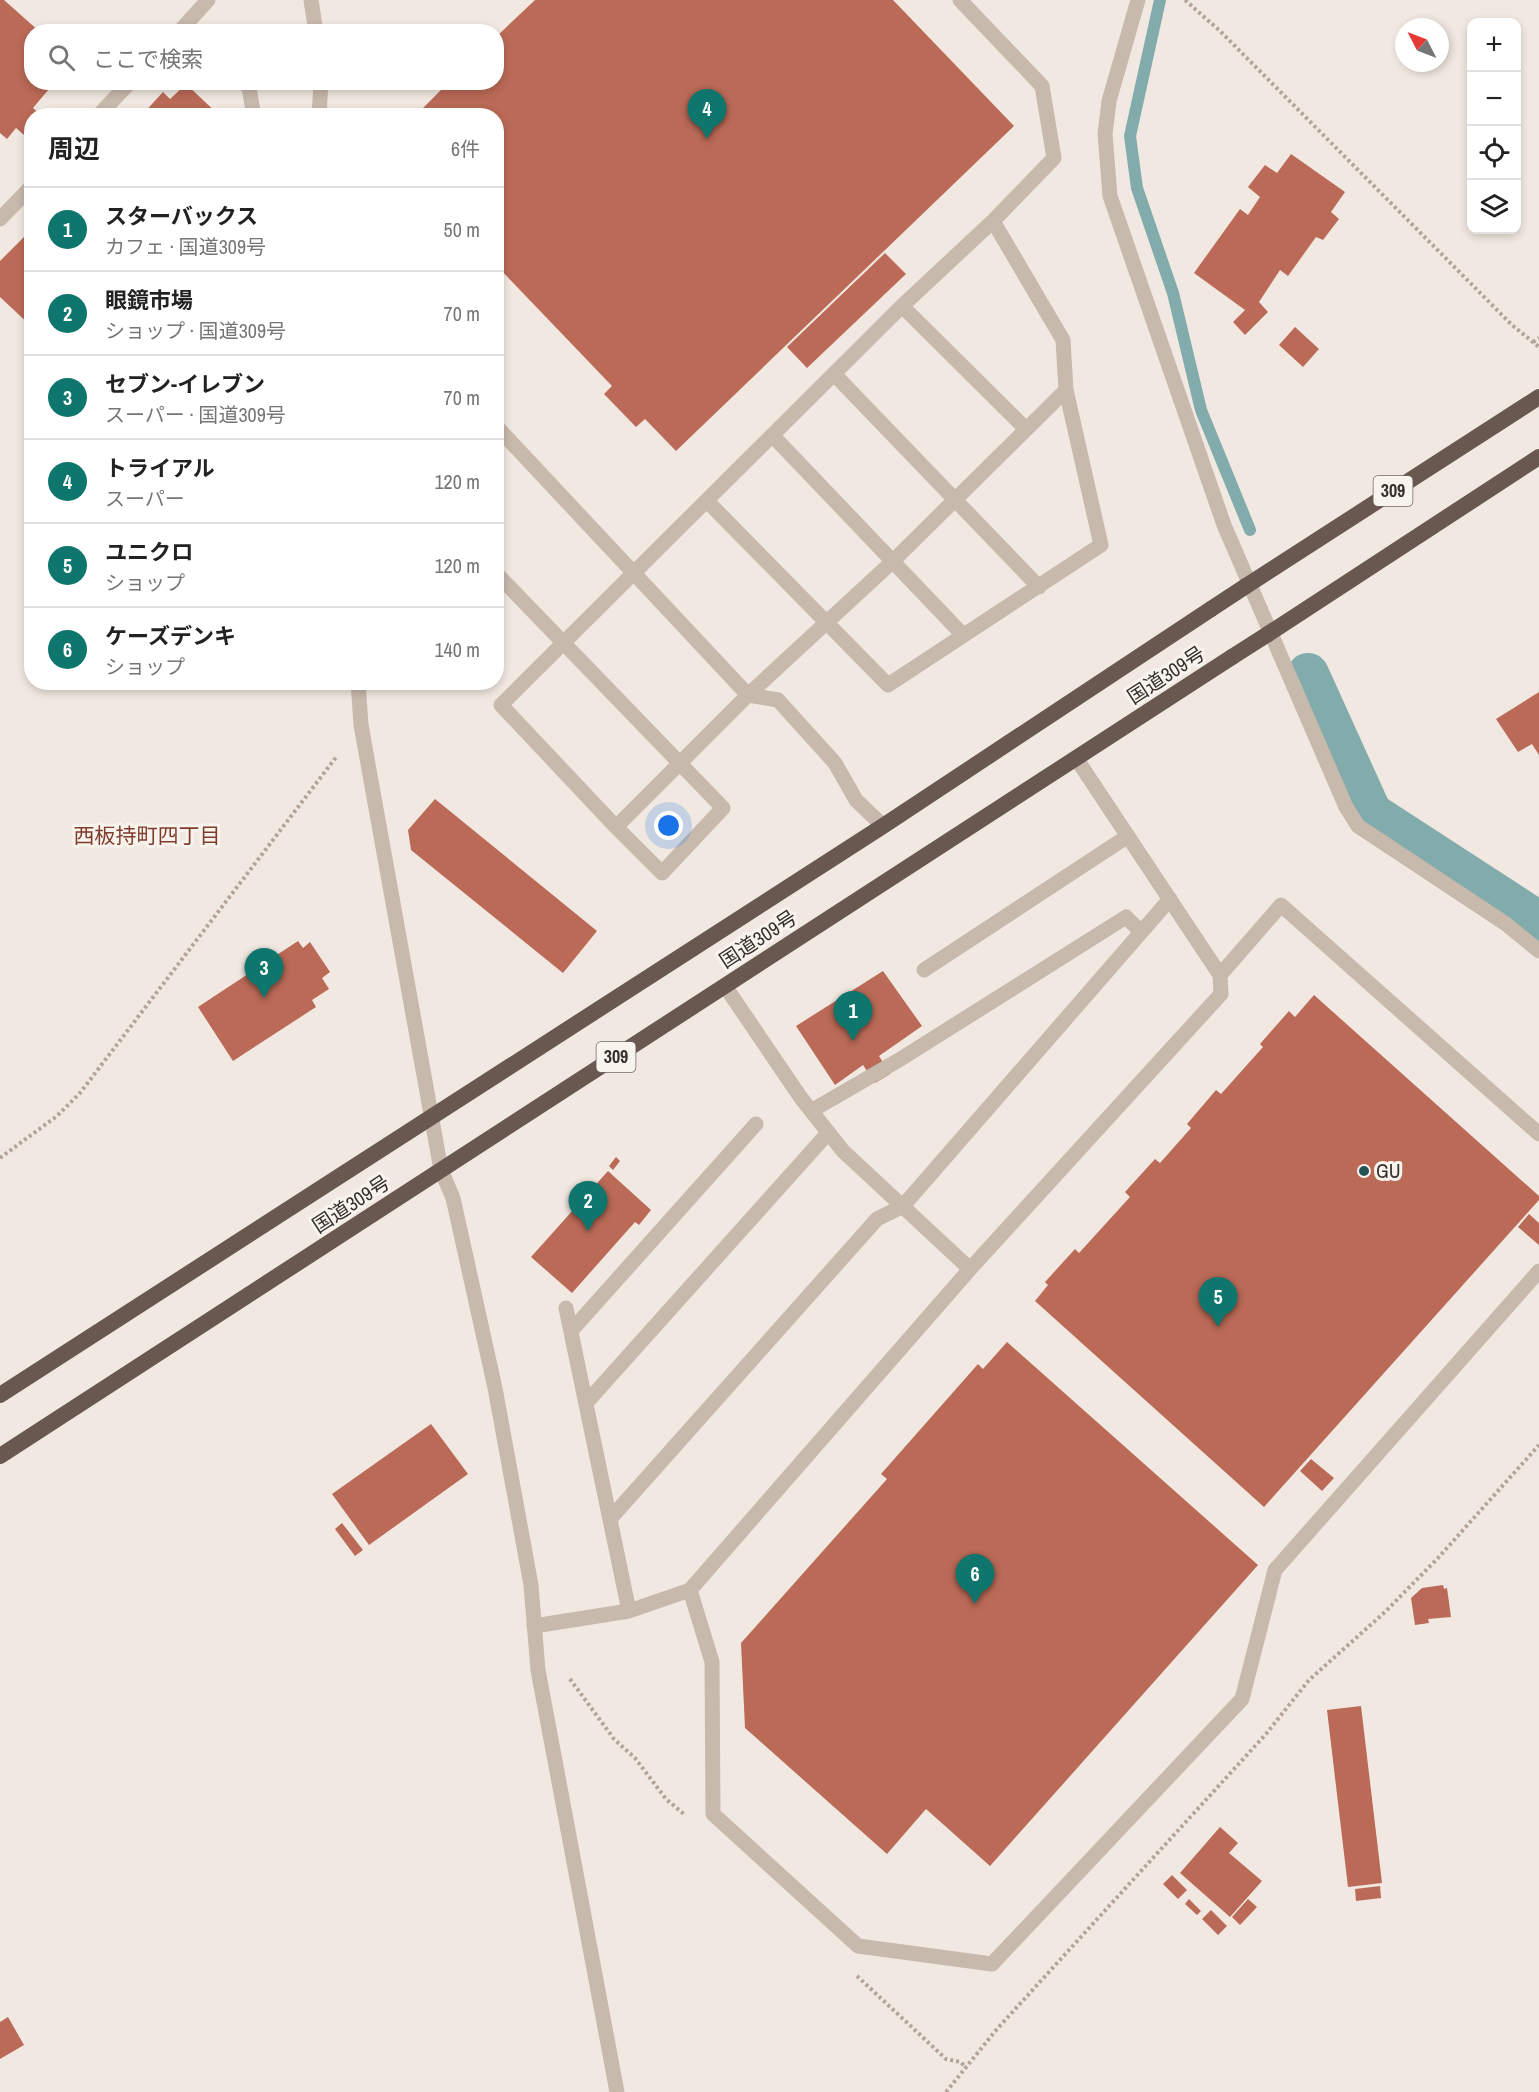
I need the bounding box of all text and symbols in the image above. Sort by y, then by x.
north arrow [1395,18,1449,72]
map controls [1467,18,1521,234]
button: + [1467,18,1521,72]
search box [24,24,504,90]
icon: search [45,41,78,74]
text: ここで検索 [93,44,203,74]
button: − [1467,72,1521,126]
pin: 4 [688,90,726,139]
button: locate [1467,126,1521,180]
text: 周辺 [48,131,100,166]
text: 6件 [451,135,480,162]
button: layers [1467,180,1521,234]
text: スターバックス [105,201,258,231]
text: 1 [63,216,72,243]
text: 50 m [444,216,480,243]
text: カフェ · 国道309号 [105,233,266,260]
text: 眼鏡市場 [105,285,193,315]
text: 2 [63,300,72,327]
text: 70 m [444,300,480,327]
text: ショップ · 国道309号 [105,317,286,344]
text: セブン-イレブン [105,369,265,399]
text: 3 [63,384,72,411]
text: 70 m [444,384,480,411]
text: スーパー · 国道309号 [105,401,286,428]
text: トライアル [105,453,215,483]
text: 4 [63,468,72,495]
text: 120 m [434,468,480,495]
road number: 309 [1374,476,1412,506]
text: スーパー [105,485,185,512]
text: ユニクロ [105,537,193,567]
text: 5 [63,552,72,579]
text: 120 m [434,552,480,579]
text: ショップ [105,569,185,596]
text: ケーズデンキ [105,621,236,651]
text: 6 [63,636,72,663]
text: 140 m [434,636,480,663]
street label: 国道309号 [1122,639,1210,710]
text: ショップ [105,653,185,680]
your location [654,811,683,840]
district label: 西板持町四丁目 [74,821,221,850]
street label: 国道309号 [714,903,802,974]
pin: 3 [244,948,284,998]
pin: 1 [834,992,872,1041]
road number: 309 [596,1042,636,1072]
place label: GU [1376,1157,1401,1184]
marker: GU [1357,1164,1371,1178]
street label: 国道309号 [307,1168,395,1239]
pin: 2 [568,1182,608,1231]
pin: 5 [1198,1278,1238,1327]
pin: 6 [956,1554,994,1604]

